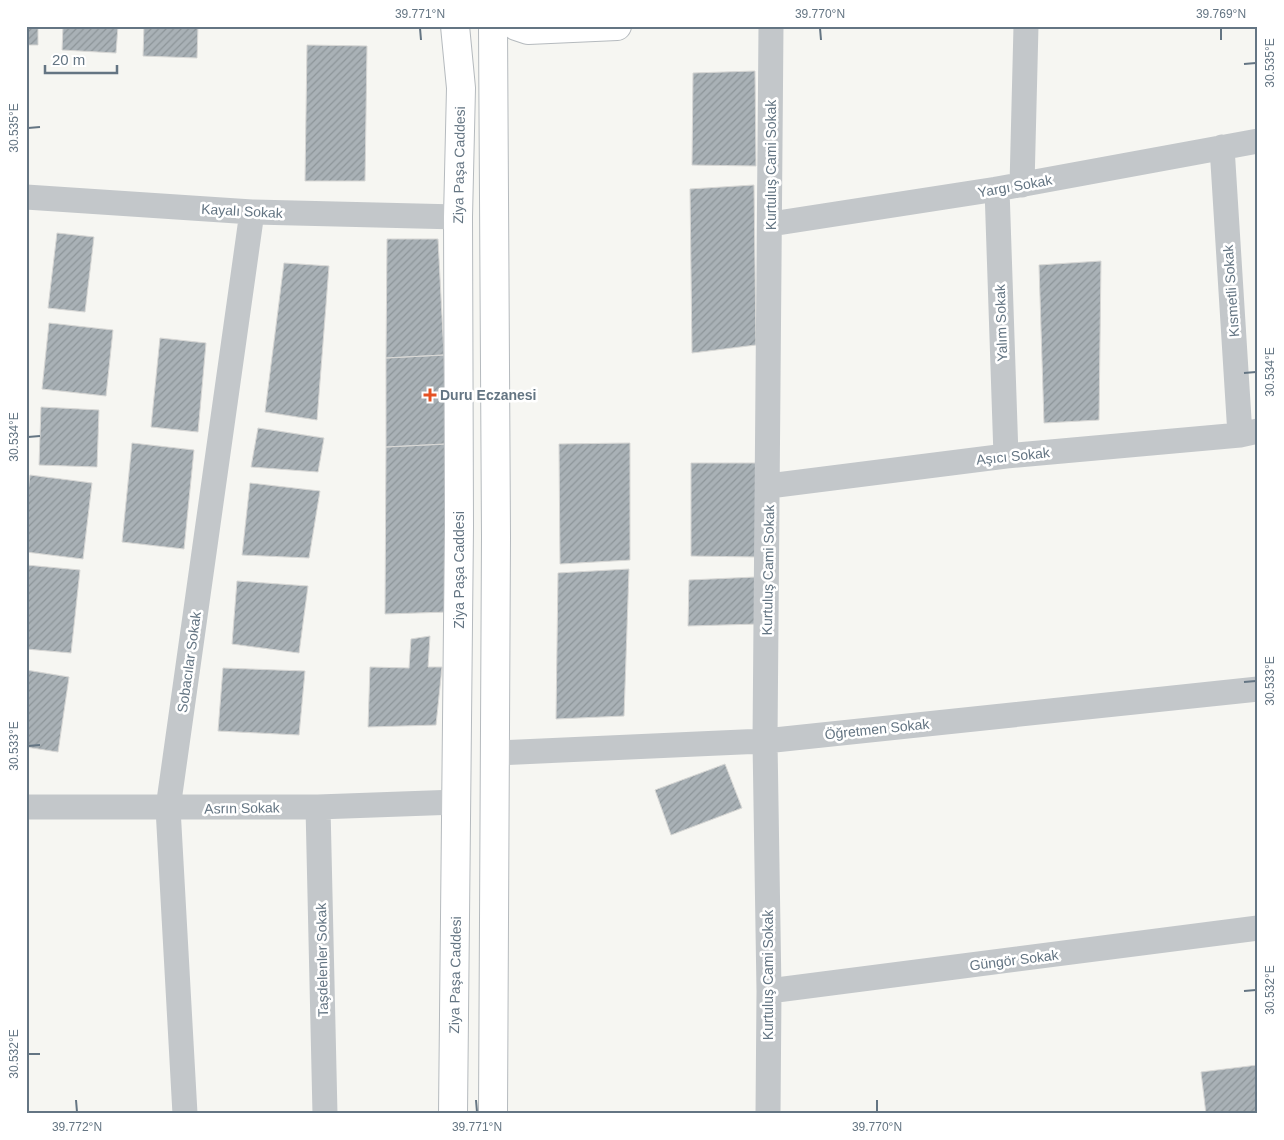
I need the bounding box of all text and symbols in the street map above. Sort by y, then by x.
text: 39.771°N [395,7,445,21]
text: 39.770°N [795,7,845,21]
text: 39.769°N [1196,7,1246,21]
text: 30.535°E [1263,38,1277,88]
scale bar [45,42,118,74]
text: 20 m [52,51,85,68]
street label: Kurtuluş Cami Sokak [763,99,779,230]
text: 30.535°E [7,103,21,153]
street label: Ziya Paşa Caddesi [450,106,468,224]
street label: Yargı Sokak [977,171,1054,200]
street label: Kayalı Sokak [201,201,284,221]
street label: Kısmetli Sokak [1220,243,1242,338]
street label: Yalım Sokak [992,283,1010,362]
text: 30.534°E [1263,347,1277,397]
place label: Duru Eczanesi [440,387,536,403]
marker: Duru Eczanesi [424,389,436,401]
text: 30.534°E [7,412,21,462]
street label: Aşıcı Sokak [975,444,1052,468]
street label: Kurtuluş Cami Sokak [759,504,777,635]
street label: Ziya Paşa Caddesi [451,511,467,629]
street label: Sobacılar Sokak [174,609,204,714]
text: 30.533°E [1263,656,1277,706]
street label: Öğretmen Sokak [824,714,931,742]
text: 30.533°E [7,721,21,771]
street label: Asrın Sokak [204,799,281,817]
street label: Taşdelenler Sokak [313,902,331,1017]
street label: Kurtuluş Cami Sokak [760,909,776,1040]
street label: Ziya Paşa Caddesi [446,916,464,1034]
street label: Güngör Sokak [969,946,1060,973]
text: 30.532°E [1263,965,1277,1015]
text: 30.532°E [7,1029,21,1079]
text: 39.772°N [52,1120,102,1134]
text: 39.771°N [452,1120,502,1134]
text: 39.770°N [852,1120,902,1134]

